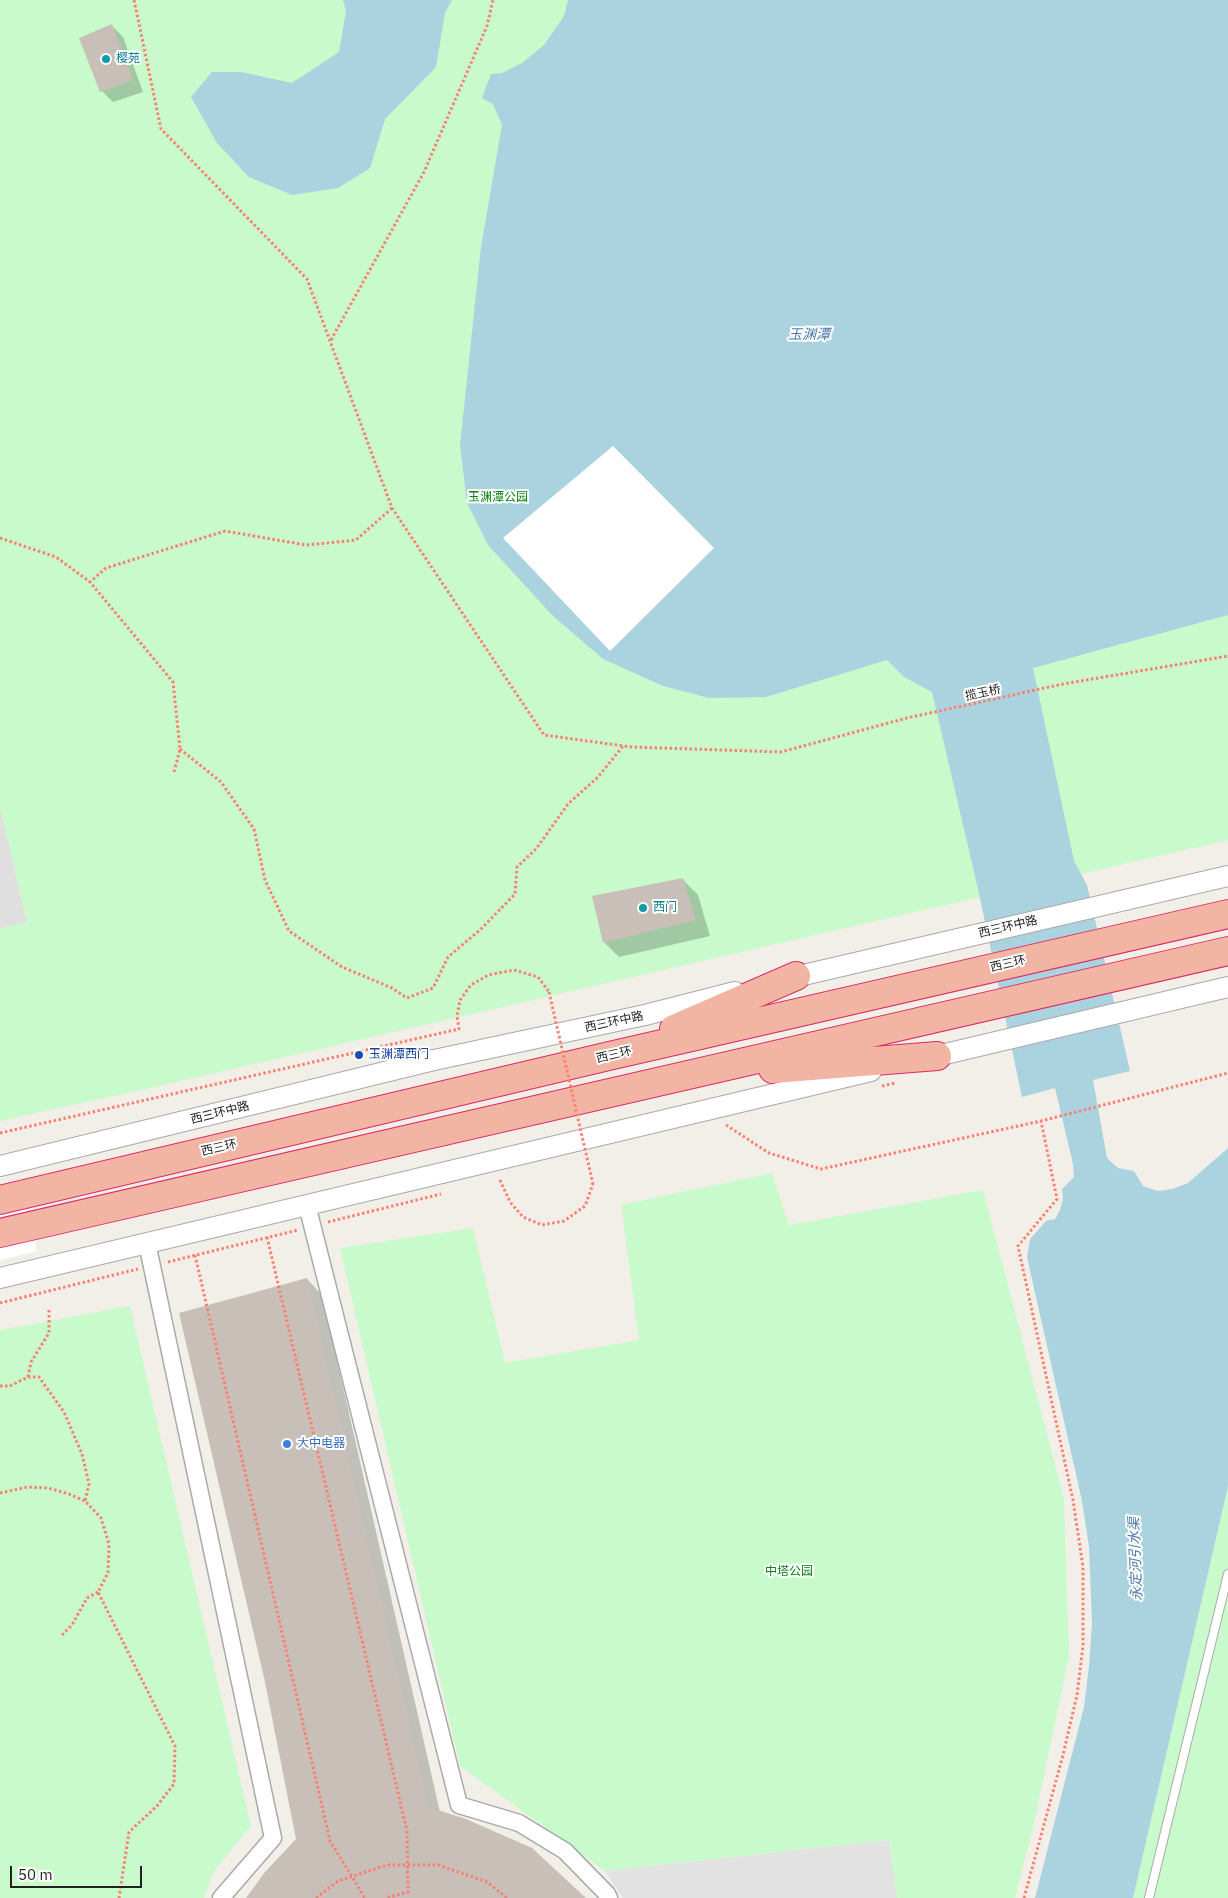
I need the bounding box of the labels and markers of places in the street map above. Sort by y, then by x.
place label: 樱苑 [116,52,140,66]
marker: 樱苑 [100,53,112,65]
place label: 西门 [653,901,677,915]
marker: 西门 [637,902,649,914]
place label: 玉渊潭西门 [369,1048,429,1062]
marker: 玉渊潭西门 [353,1049,365,1061]
place label: 大中电器 [297,1437,345,1451]
marker: 大中电器 [281,1438,293,1450]

